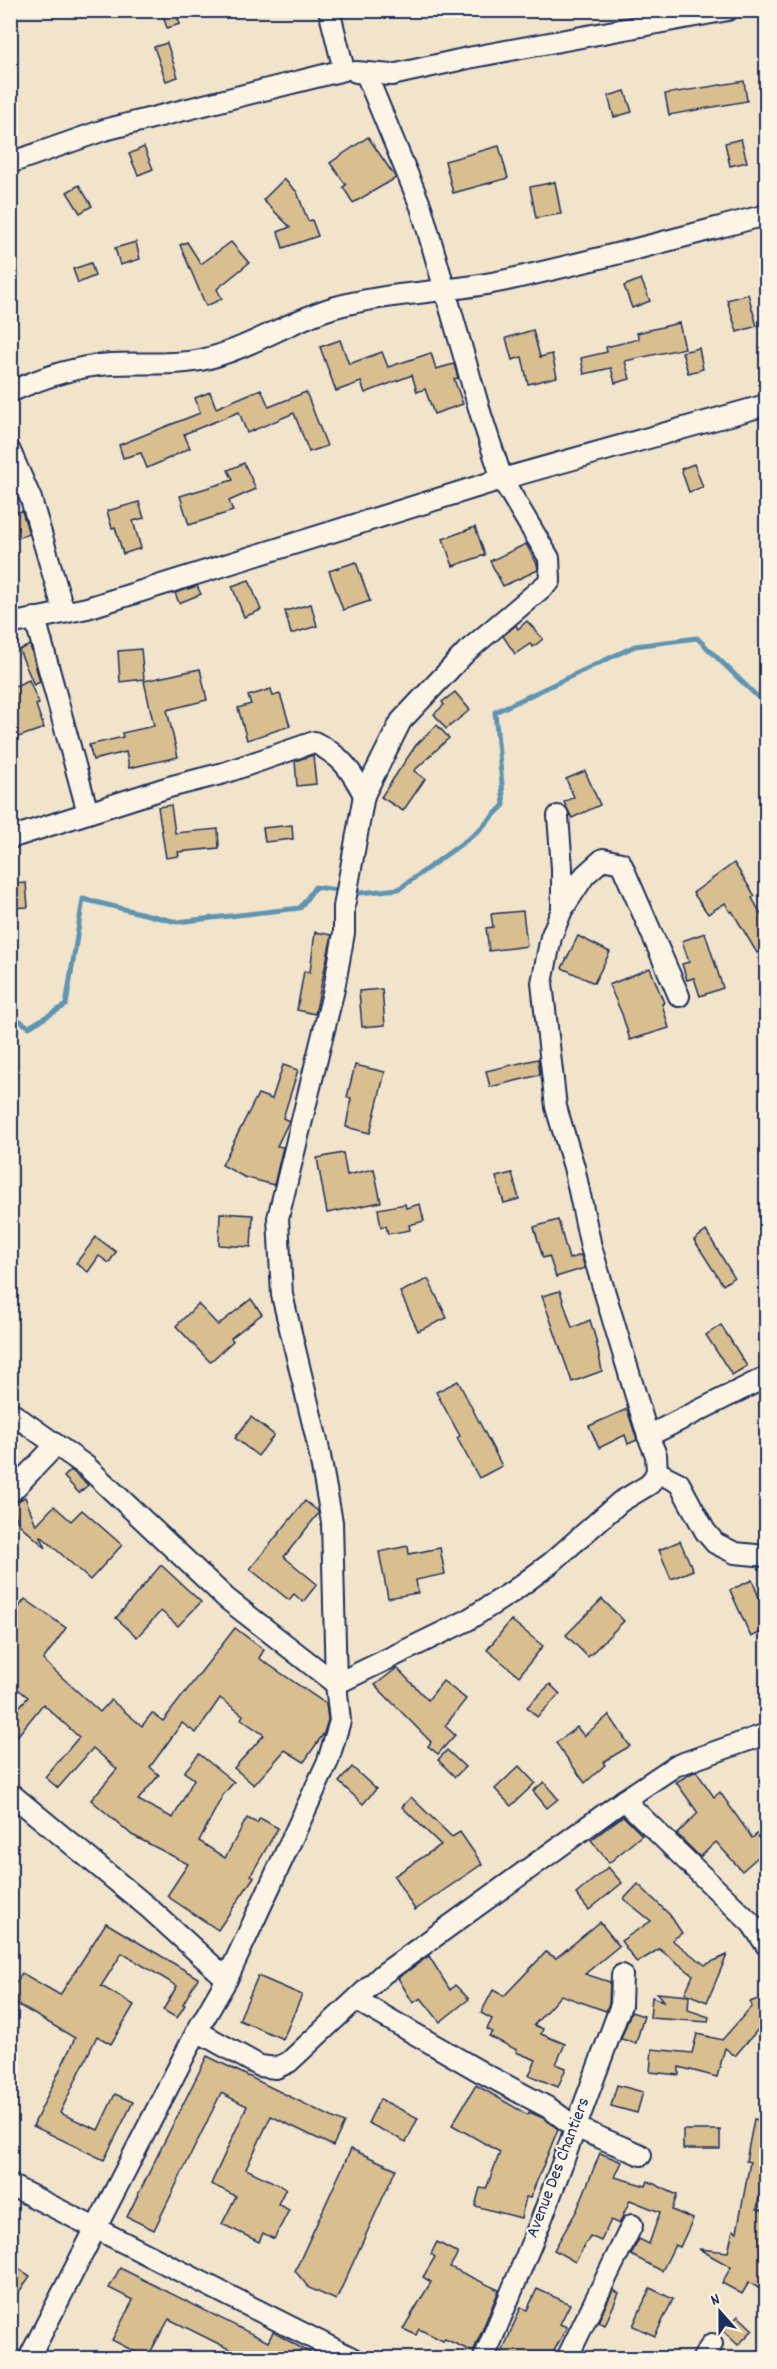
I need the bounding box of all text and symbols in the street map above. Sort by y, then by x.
street label: Avenue Des Chantiers [521,2094,597,2242]
north arrow [690,2282,750,2342]
text: N [708,2288,723,2312]

